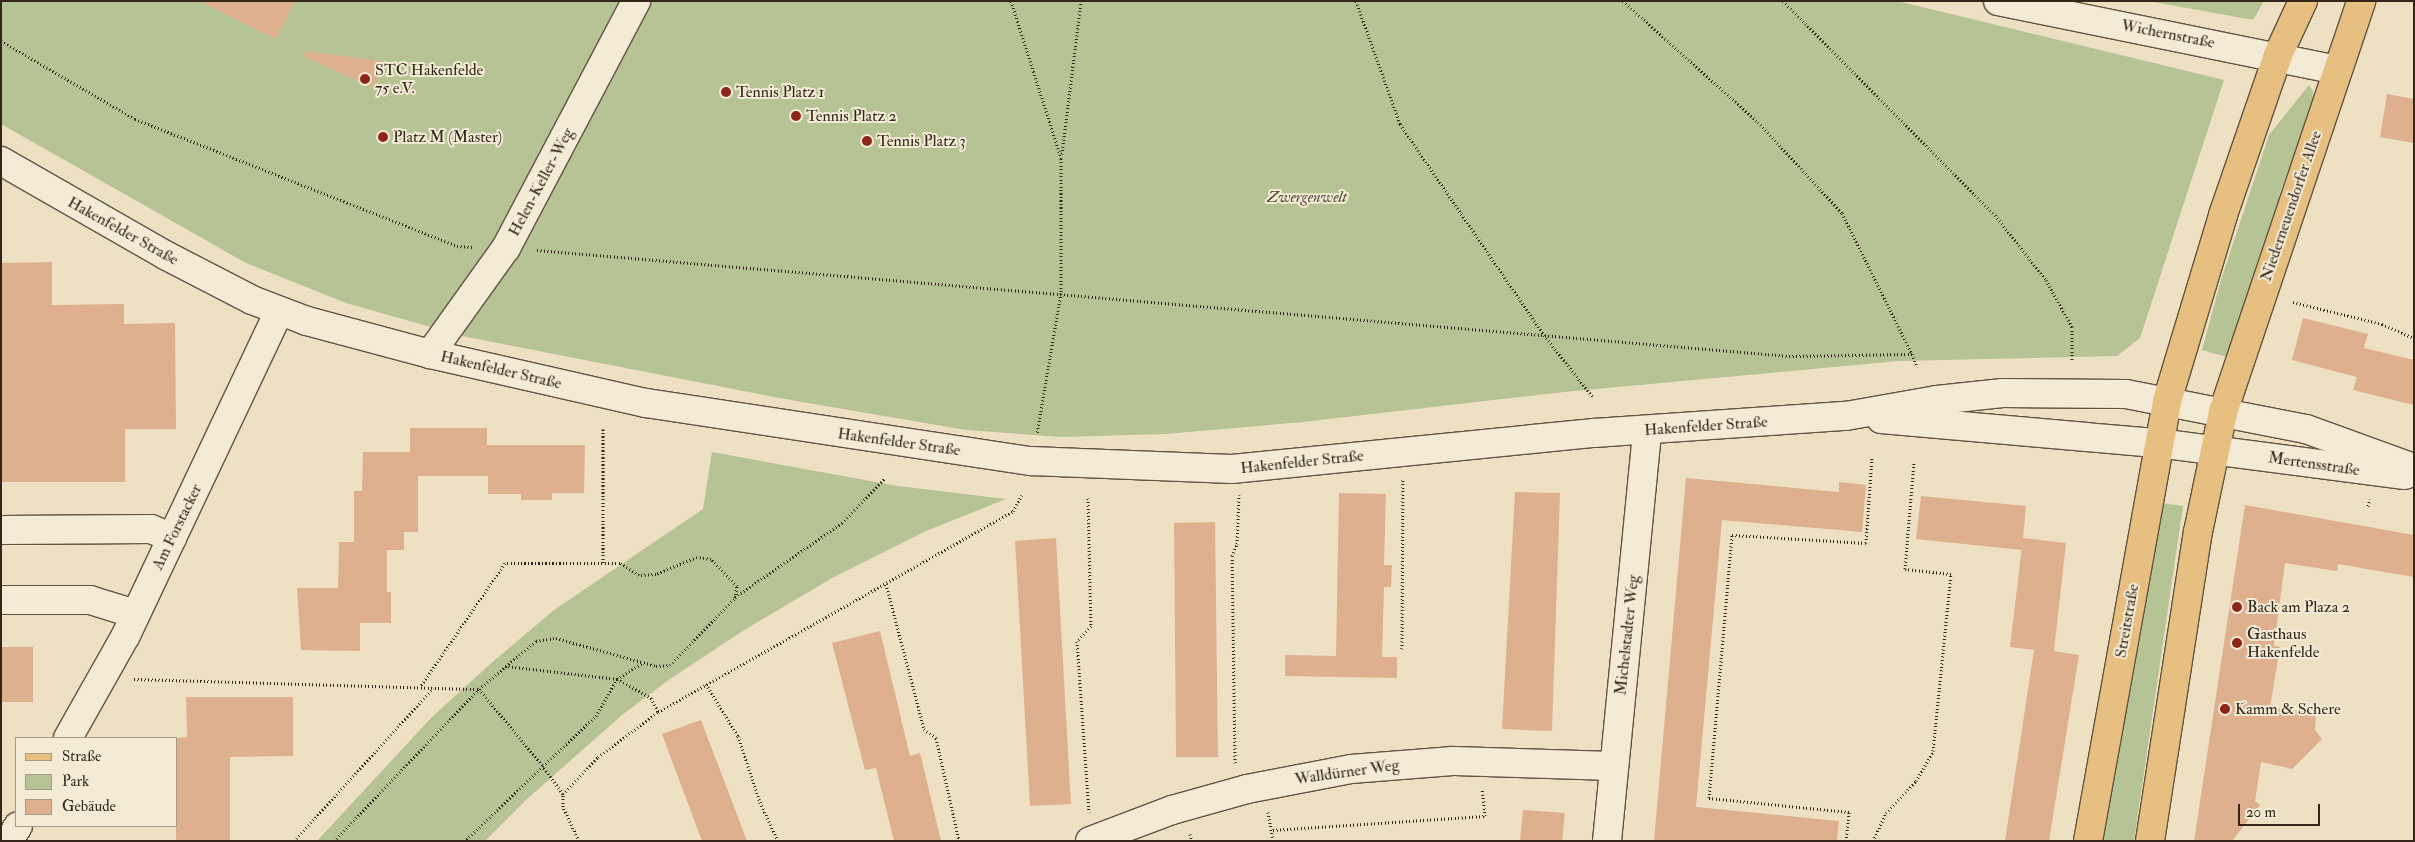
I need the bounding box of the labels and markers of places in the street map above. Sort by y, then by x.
place label: STC Hakenfelde 75 e.V. [375,60,483,98]
marker: STC Hakenfelde 75 e.V. [359,73,371,85]
place label: Tennis Platz 1 [736,82,824,102]
marker: Tennis Platz 1 [720,86,732,98]
place label: Tennis Platz 2 [806,106,897,126]
marker: Tennis Platz 2 [790,110,802,122]
place label: Platz M (Master) [393,127,502,147]
marker: Platz M (Master) [377,131,389,143]
place label: Tennis Platz 3 [877,131,966,151]
marker: Tennis Platz 3 [861,135,873,147]
place label: Back am Plaza 2 [2247,597,2350,617]
marker: Back am Plaza 2 [2231,601,2243,613]
place label: Gasthaus Hakenfelde [2247,624,2319,662]
marker: Gasthaus Hakenfelde [2231,637,2243,649]
place label: Kamm & Schere [2235,699,2341,719]
marker: Kamm & Schere [2219,703,2231,715]

